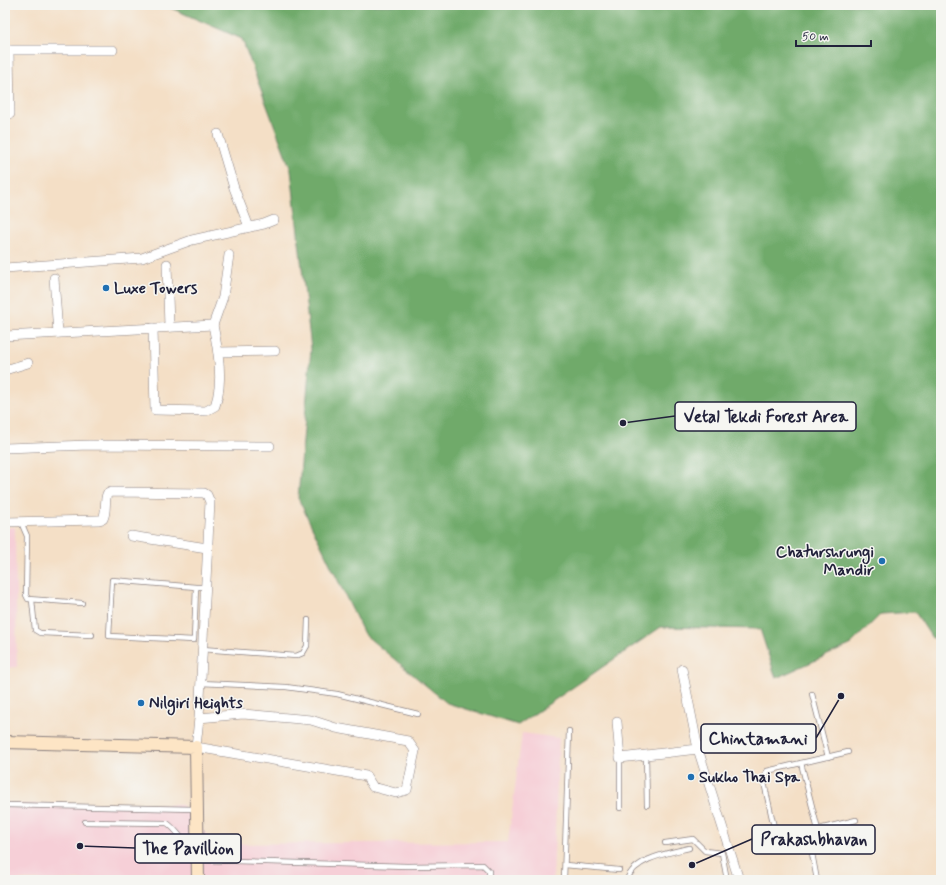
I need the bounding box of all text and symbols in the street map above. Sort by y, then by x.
scale bar [796,22,871,48]
text: 50 m [802,29,829,45]
place label: Luxe Towers [114,278,198,299]
marker: Luxe Towers [101,283,111,293]
callout: Vetal Tekdi Forest Area [675,402,856,431]
text: Vetal Tekdi Forest Area [684,406,849,428]
place label: Chaturshrungi Mandir [776,542,874,581]
marker: Chaturshrungi Mandir [877,556,887,566]
place label: Nilgiri Heights [149,693,244,716]
marker: Nilgiri Heights [136,698,146,708]
callout: Chintamani [701,724,816,753]
text: Chintamani [708,728,808,750]
place label: Sukho Thai Spa [699,767,800,788]
marker: Sukho Thai Spa [686,772,696,782]
callout: Prakashbhavan [752,825,875,854]
text: Prakashbhavan [761,829,868,851]
callout: The Pavillion [135,834,241,863]
text: The Pavillion [142,838,234,860]

